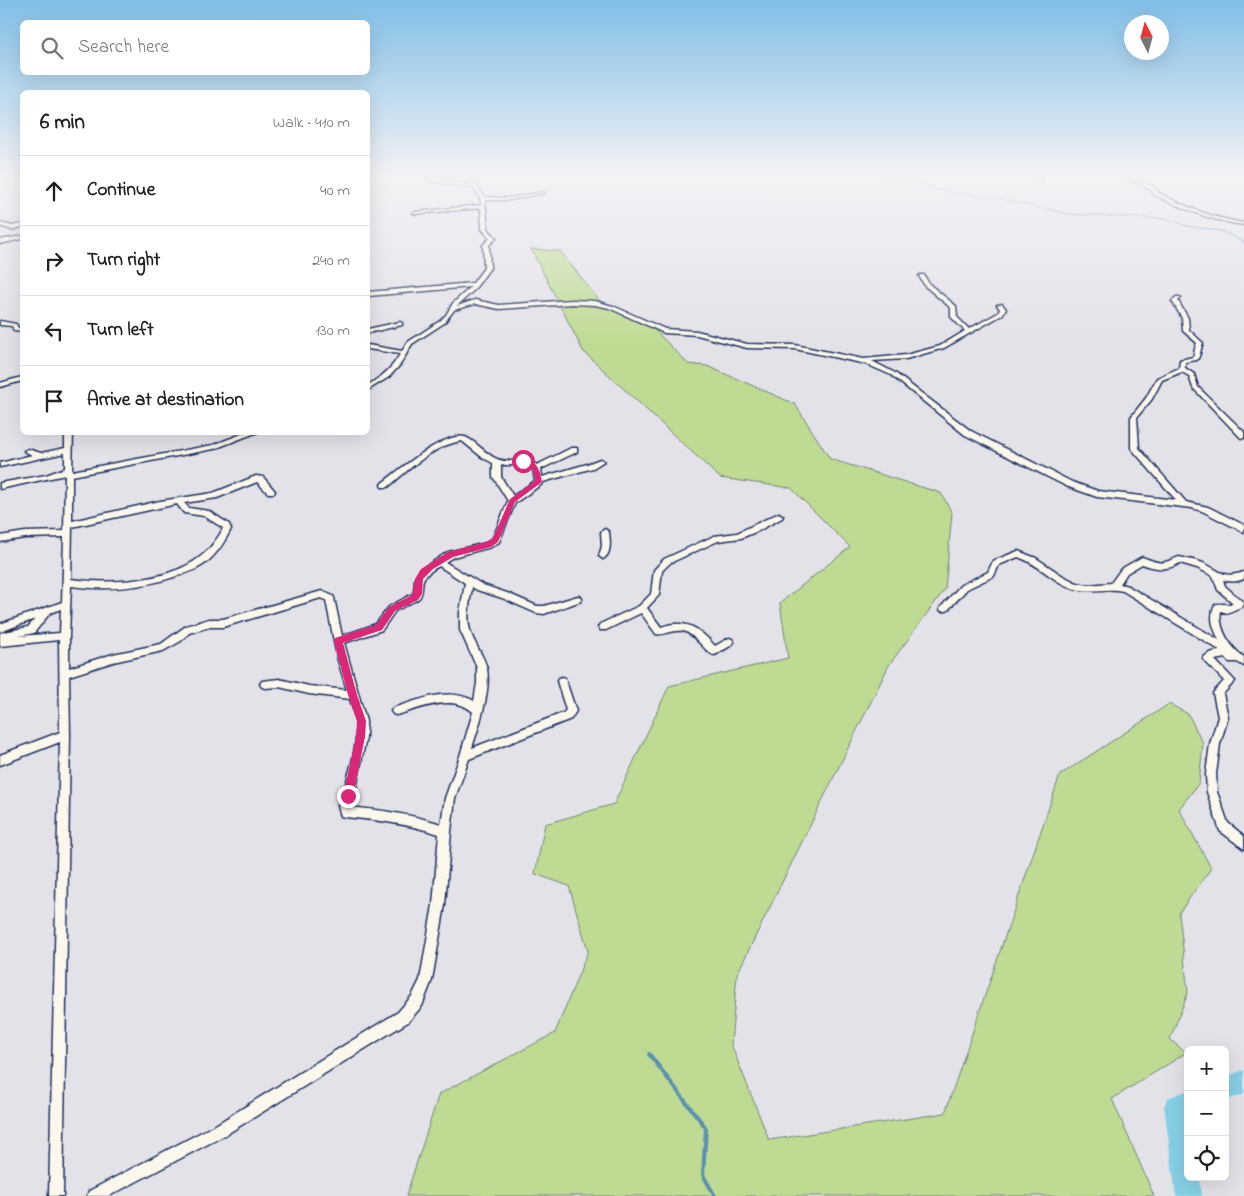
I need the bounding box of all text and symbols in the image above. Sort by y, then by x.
north arrow [1124,15,1169,60]
search box [20,20,370,75]
icon: search [38,34,66,62]
text: Search here [78,34,169,61]
text: 6 min [40,108,85,138]
text: Walk · 410 m [273,111,350,135]
icon: ahead [40,177,68,205]
text: Continue [87,177,155,204]
text: 40 m [320,179,350,203]
icon: right [40,247,68,275]
text: Turn right [87,247,160,274]
text: 240 m [312,249,350,273]
icon: left [40,317,68,345]
text: Turn left [87,317,154,344]
text: 130 m [315,319,350,343]
icon: arrive [40,387,68,415]
text: Arrive at destination [87,387,244,414]
route start [512,450,535,473]
route end [337,785,360,808]
map controls [1184,1046,1229,1181]
button: + [1184,1046,1229,1091]
button: − [1184,1091,1229,1136]
button: locate [1184,1136,1229,1181]

